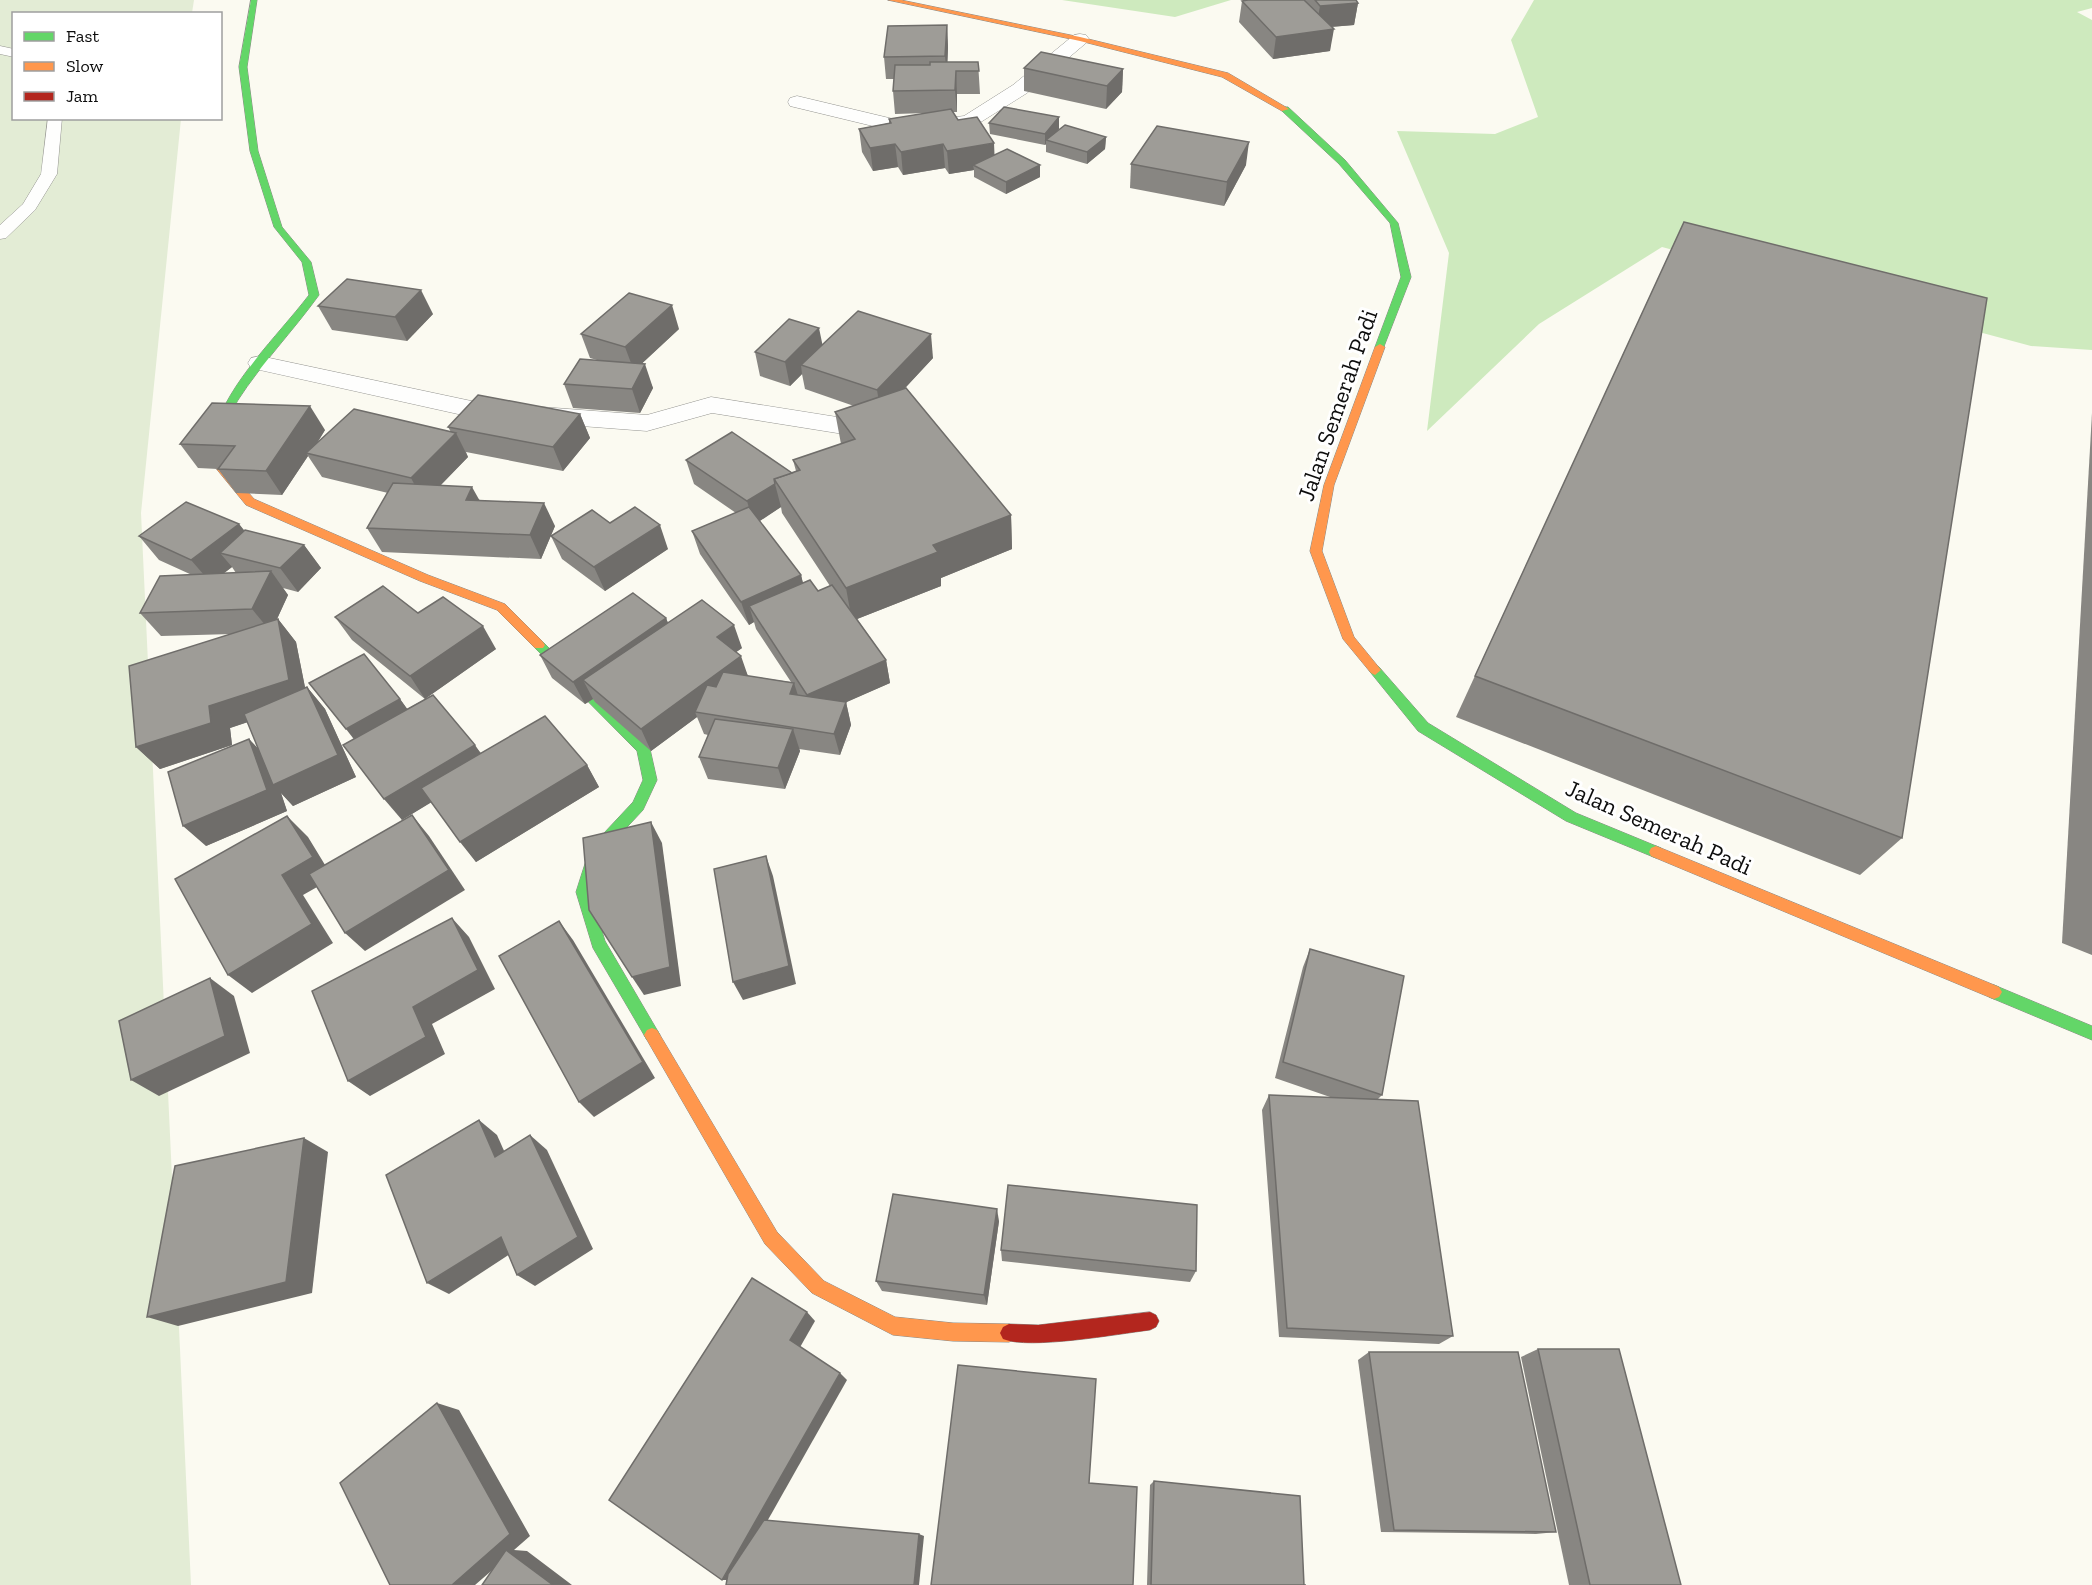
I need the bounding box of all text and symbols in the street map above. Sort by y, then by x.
legend [12,12,222,120]
text: Fast [66,25,99,47]
text: Slow [66,55,103,77]
text: Jam [66,85,98,107]
street label: Jalan Semerah Padi [1291,305,1383,505]
street label: Jalan Semerah Padi [1561,773,1757,881]

